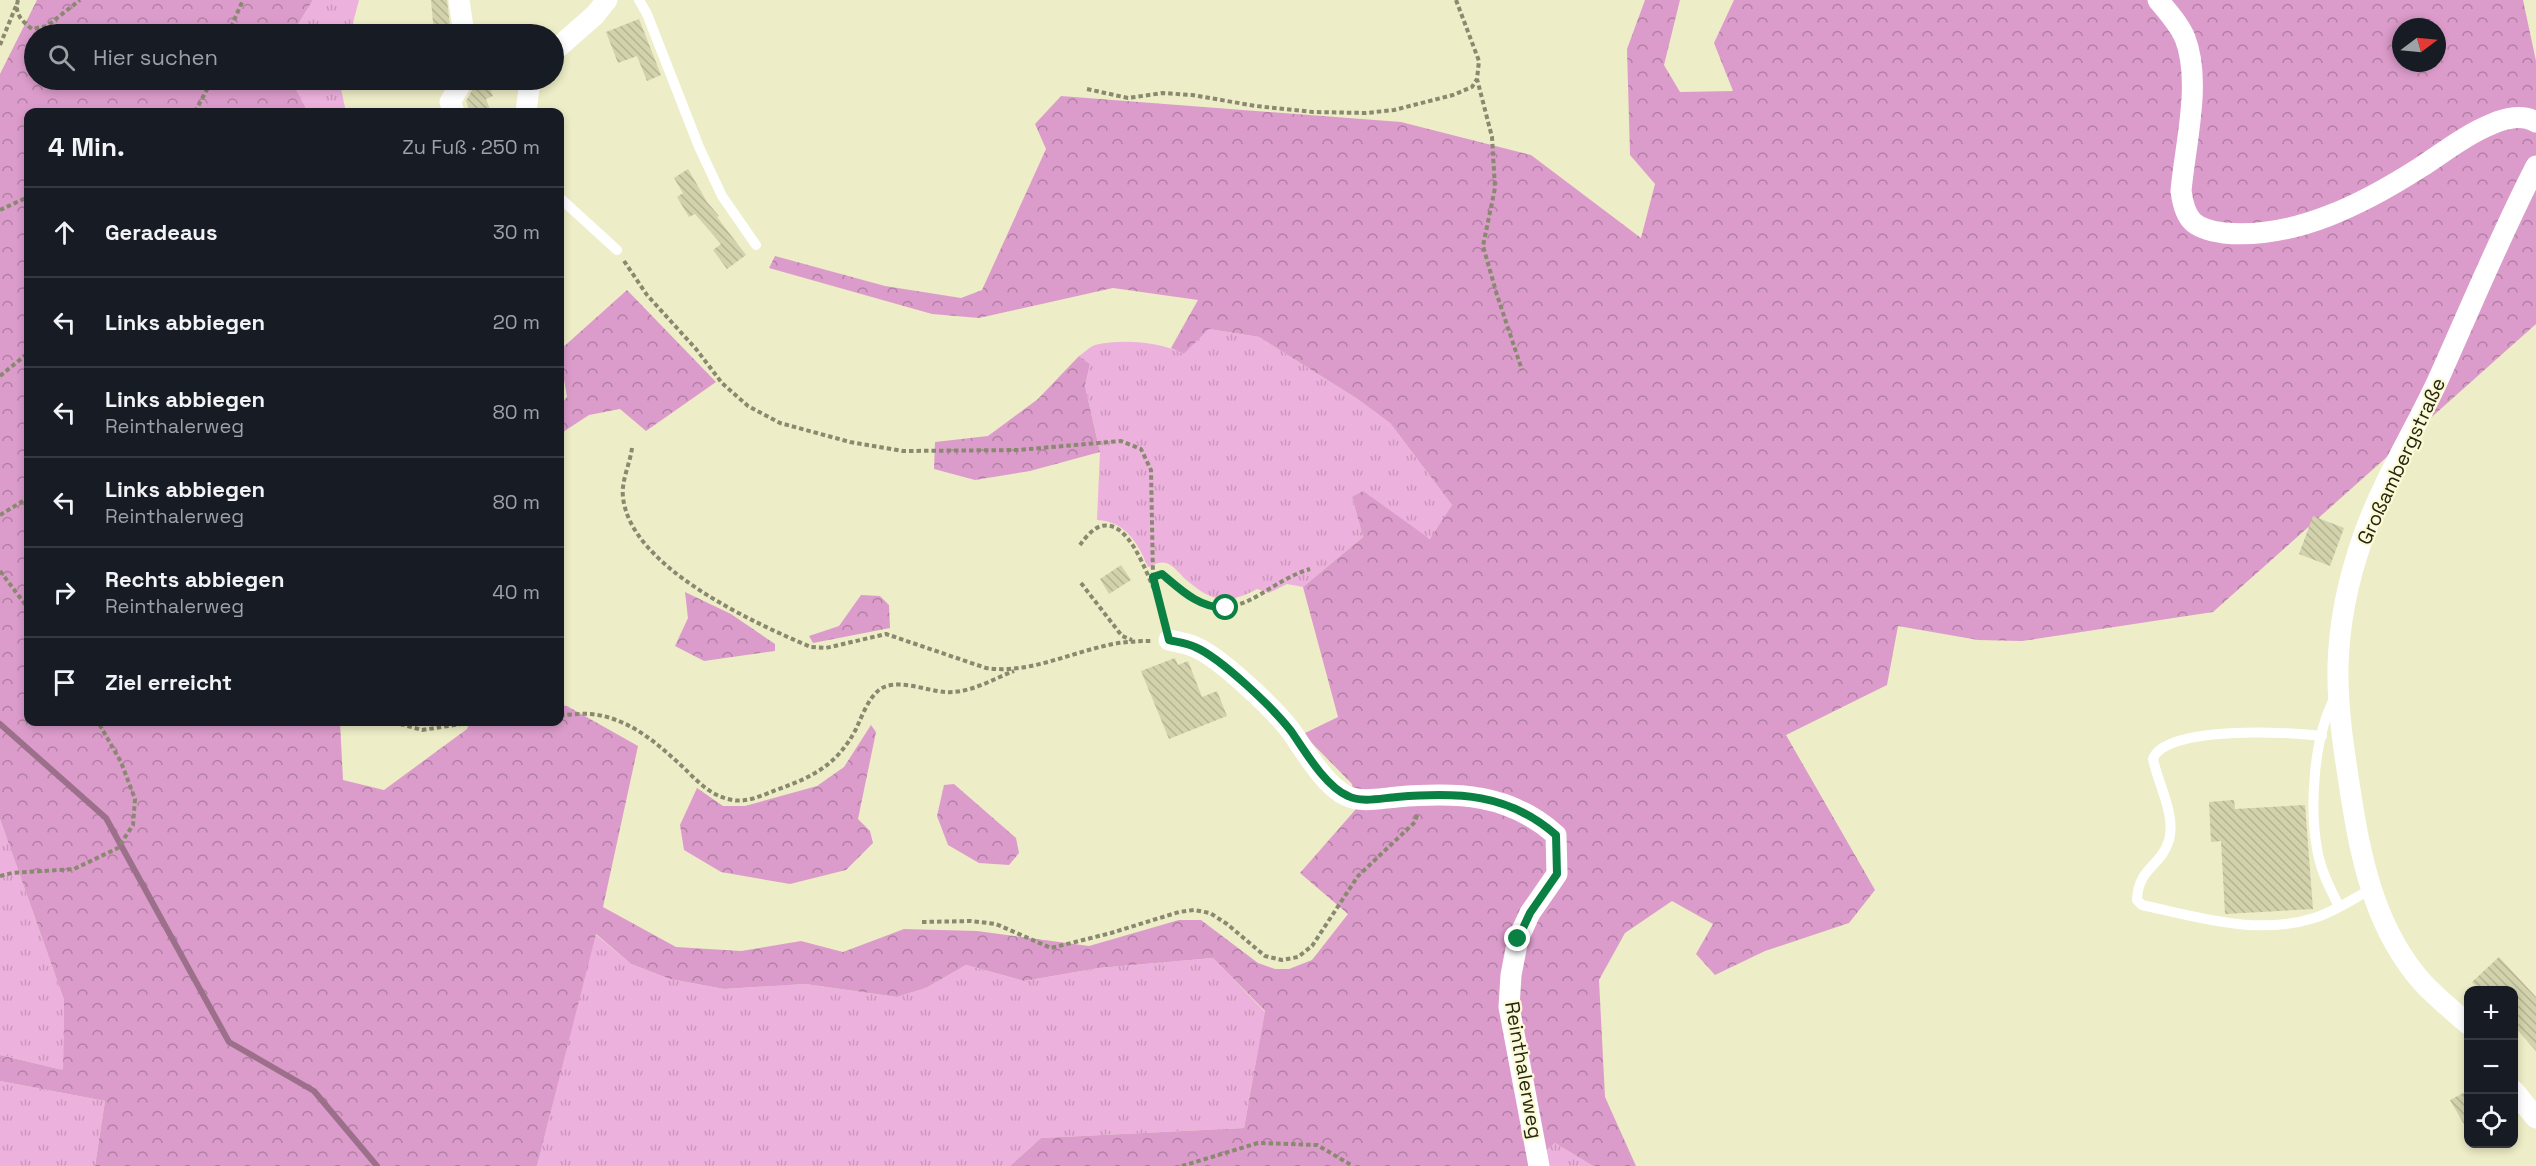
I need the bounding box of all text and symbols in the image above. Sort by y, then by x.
north arrow [2392,18,2446,72]
search box [24,24,564,90]
icon: search [45,41,78,74]
text: Hier suchen [93,43,218,71]
text: 4 Min. [48,130,125,164]
text: Zu Fuß · 250 m [402,134,540,160]
icon: ahead [48,216,81,249]
text: Geradeaus [105,218,217,246]
text: 30 m [493,219,540,245]
icon: left [48,306,81,339]
text: Links abbiegen [105,308,265,336]
text: 20 m [493,309,540,335]
street label: Großambergstraße [2351,373,2451,549]
text: Links abbiegen [105,385,265,413]
icon: left [48,396,81,429]
text: 80 m [492,399,540,425]
text: Reinthalerweg [105,413,244,439]
text: Links abbiegen [105,475,265,503]
icon: left [48,486,81,519]
text: 80 m [492,489,540,515]
text: Reinthalerweg [105,503,244,529]
text: Rechts abbiegen [105,565,285,593]
icon: right [48,576,81,609]
text: 40 m [492,579,540,605]
text: Reinthalerweg [105,593,244,619]
route start [1212,594,1238,620]
icon: arrive [48,666,81,699]
text: Ziel erreicht [105,668,232,696]
route end [1504,925,1530,951]
map controls [2464,986,2518,1148]
button: + [2464,986,2518,1040]
street label: Reinthalerweg [1499,999,1549,1141]
button: − [2464,1040,2518,1094]
button: locate [2464,1094,2518,1148]

